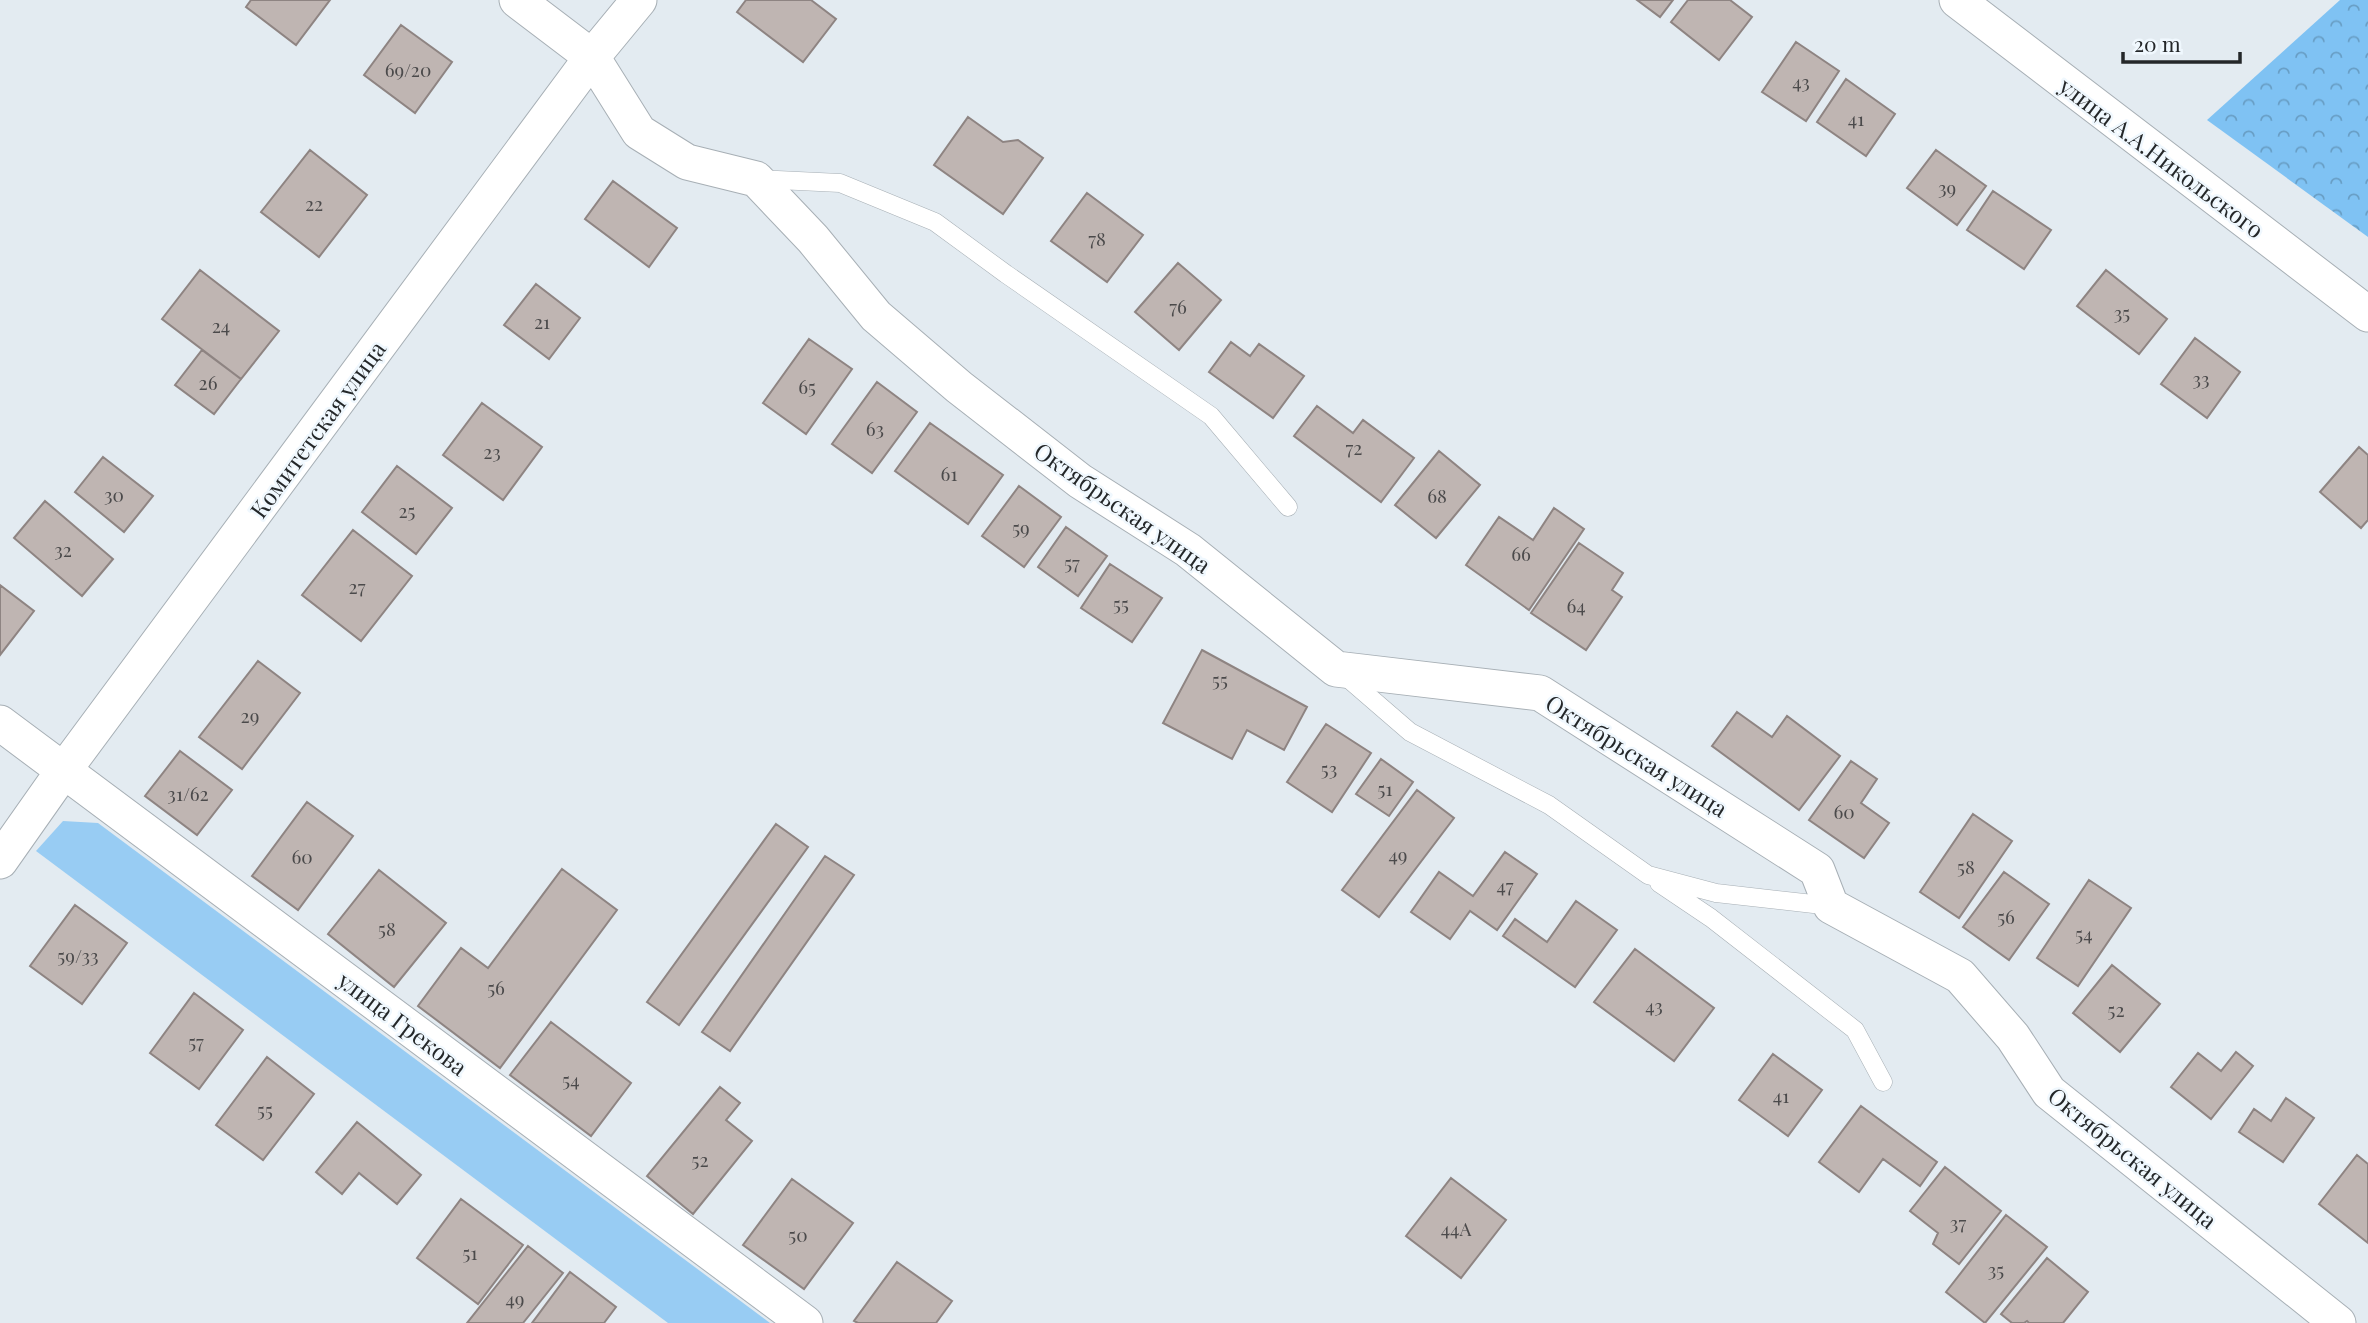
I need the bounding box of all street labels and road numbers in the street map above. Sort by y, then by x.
street label: улица А.А.Никольского [2052,69,2271,244]
street label: Комитетская улица [242,334,392,524]
street label: Октябрьская улица [1029,434,1218,580]
street label: Октябрьская улица [1540,687,1734,824]
street label: улица Грекова [331,964,474,1082]
street label: Октябрьская улица [2042,1079,2224,1235]

